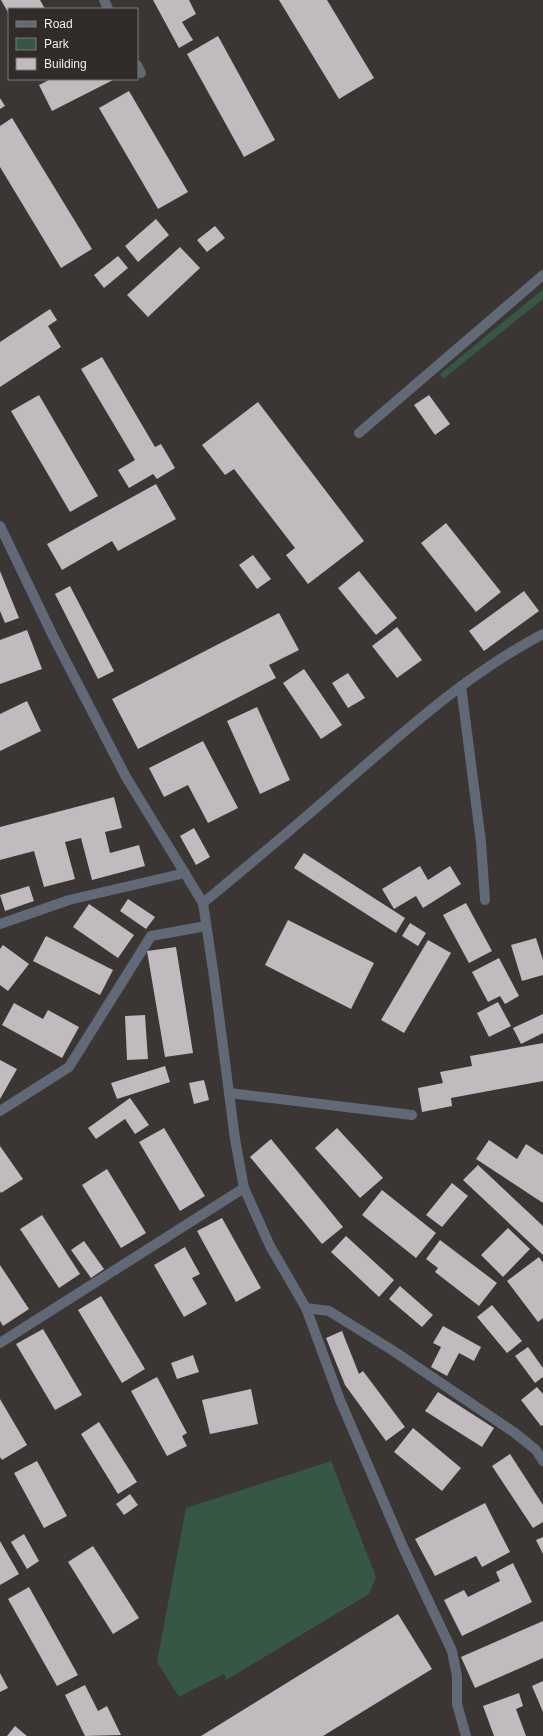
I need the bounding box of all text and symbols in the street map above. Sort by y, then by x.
legend [8,8,138,80]
text: Road [44,17,73,31]
text: Park [44,37,70,51]
text: Building [44,57,87,71]

